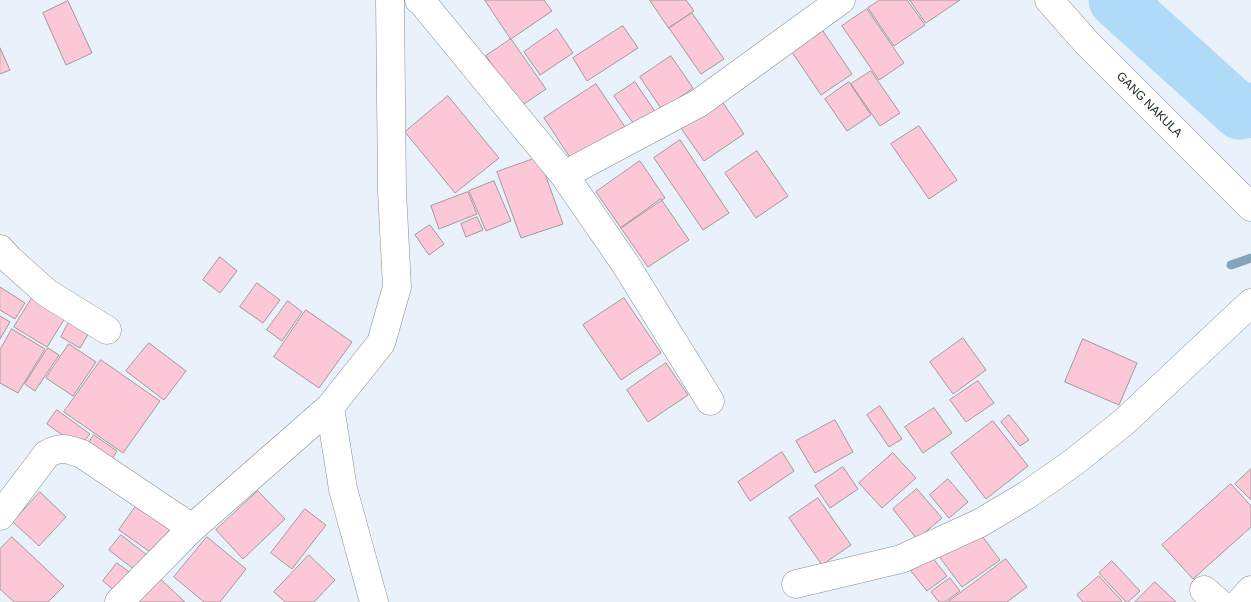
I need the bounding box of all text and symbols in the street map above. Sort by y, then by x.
street label: GANG NAKULA [1113,69,1185,141]

